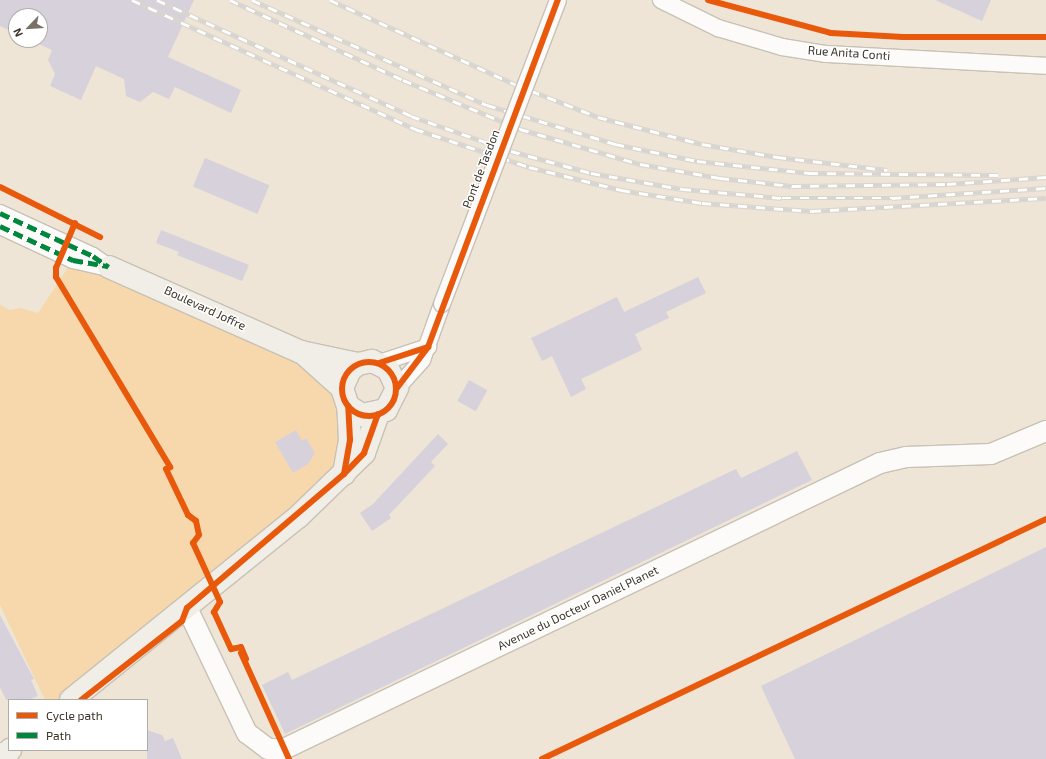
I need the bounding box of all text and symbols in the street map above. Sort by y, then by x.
north arrow [8,8,48,48]
text: N [10,27,25,39]
street label: Rue Anita Conti [807,43,891,63]
street label: Pont de Tasdon [459,128,503,210]
street label: Boulevard Joffre [162,283,248,333]
street label: Avenue du Docteur Daniel Planet [495,563,661,653]
legend [8,699,148,751]
text: Cycle path [46,708,103,722]
text: Path [46,728,71,742]

